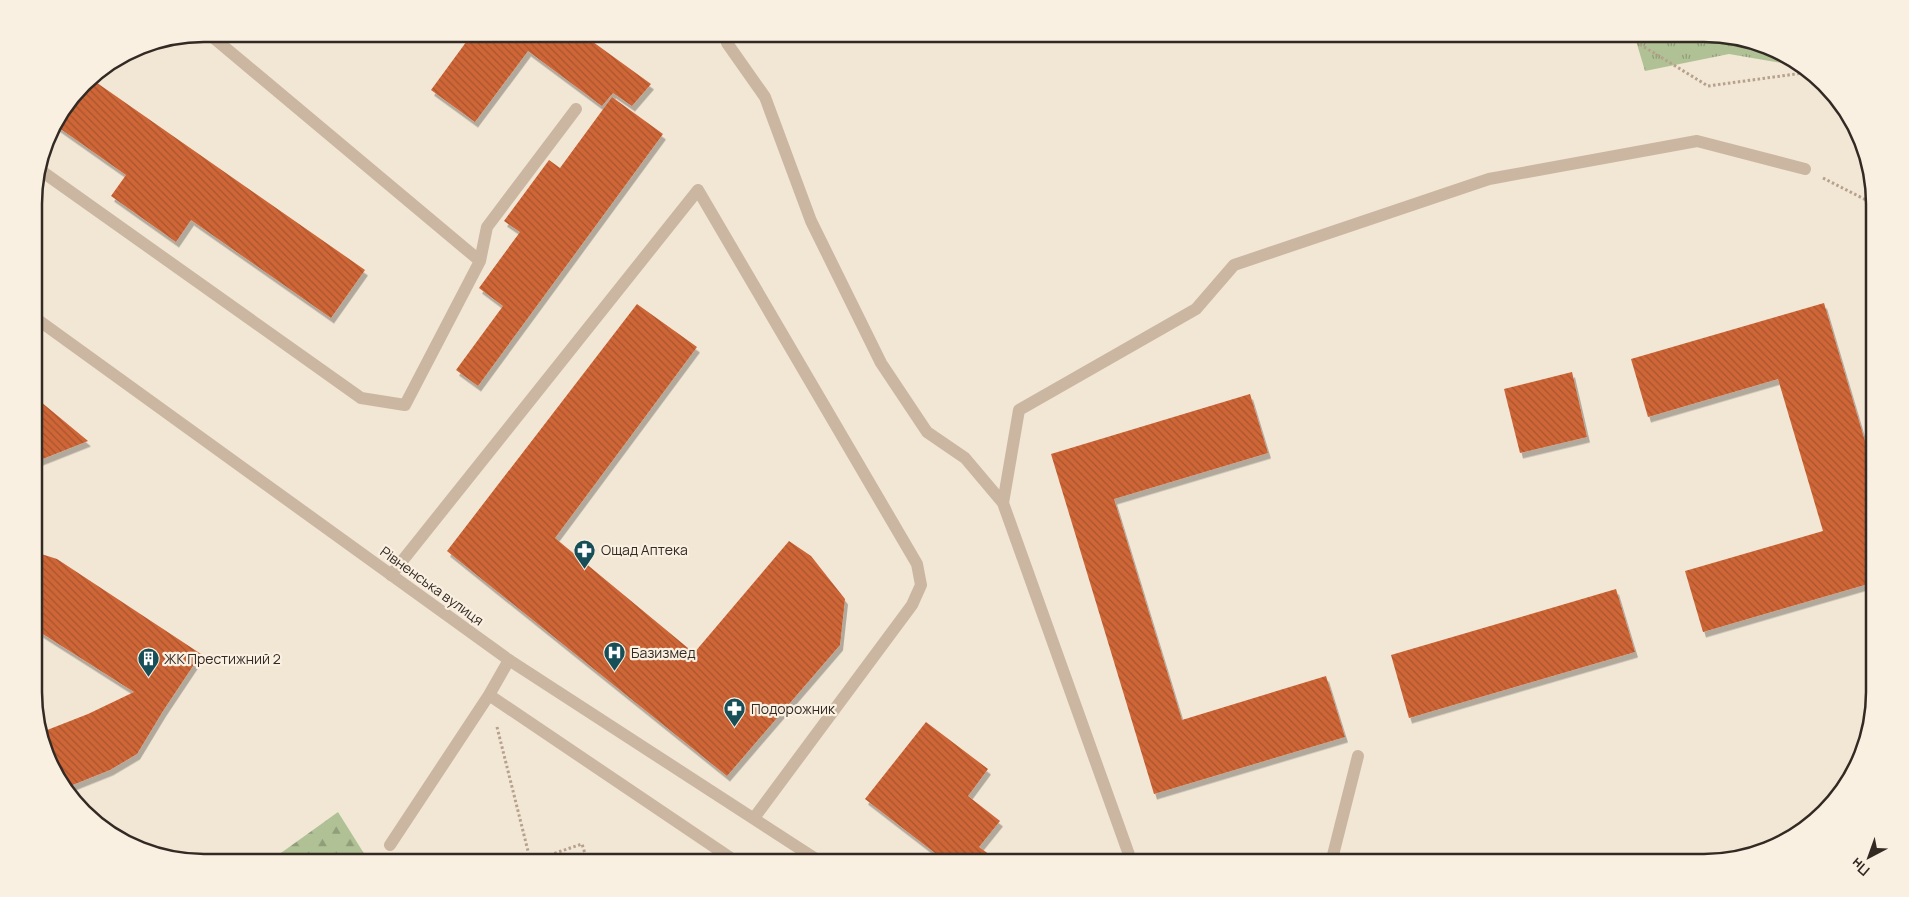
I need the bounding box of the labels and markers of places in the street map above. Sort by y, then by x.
pharmacy icon: Ощад Аптека [573,538,597,569]
place label: Ощад Аптека [601,540,688,559]
hospital icon: Базизмед [603,641,627,672]
place label: Базизмед [631,643,696,662]
building icon: ЖК Престижний 2 [136,647,160,678]
place label: ЖК Престижний 2 [164,649,281,668]
pharmacy icon: Подорожник [723,697,747,728]
place label: Подорожник [751,699,836,718]

